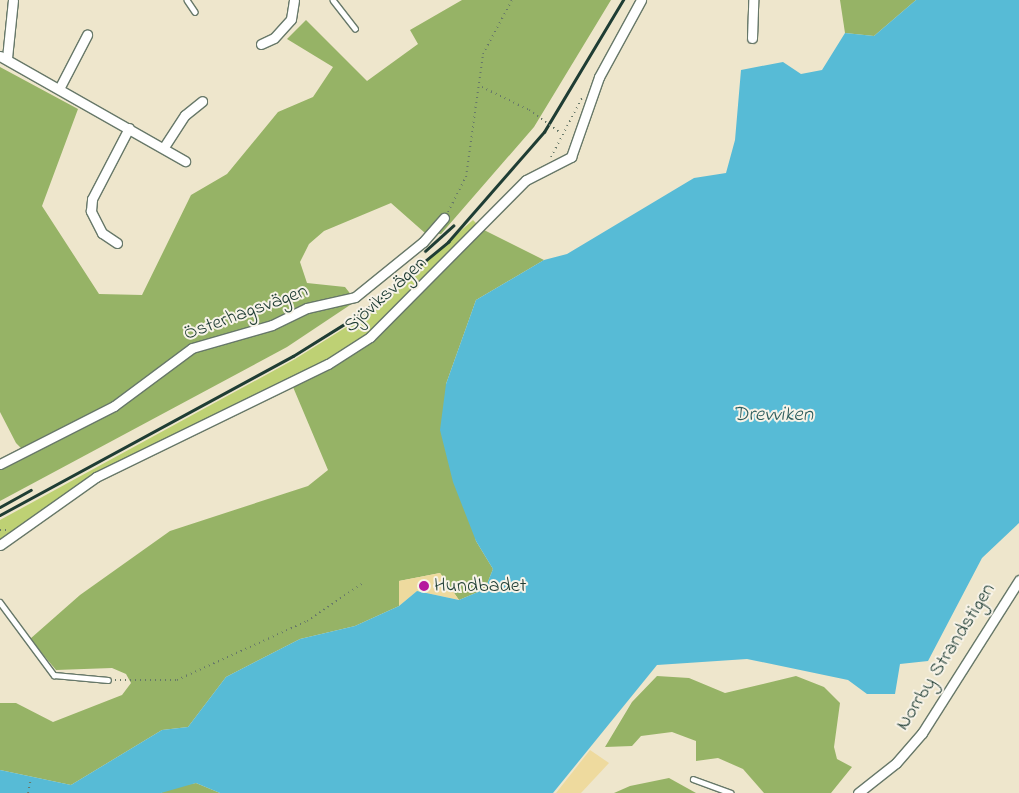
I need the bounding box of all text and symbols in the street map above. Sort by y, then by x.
street label: Sjöviksvägen [340,252,432,338]
street label: Österhagsvägen [181,279,311,347]
water label: Drevviken [733,402,813,428]
place label: Hundbadet [434,574,526,598]
street label: Norrby Strandstigen [891,579,1001,735]
marker: Hundbadet [418,580,430,592]

